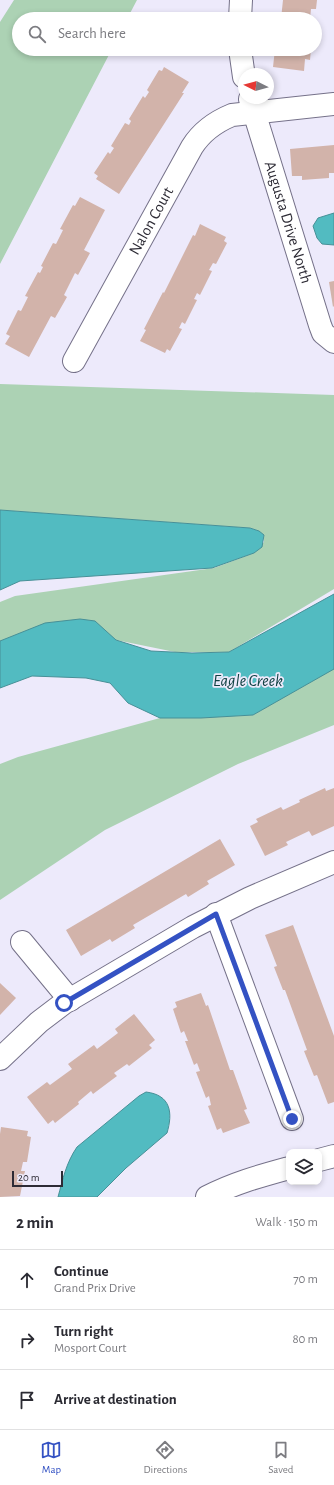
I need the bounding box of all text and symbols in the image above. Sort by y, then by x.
search box [12,12,322,56]
icon: search [26,23,48,45]
text: Search here [58,26,126,41]
north arrow [238,68,274,104]
street label: Augusta Drive North [262,159,315,285]
street label: Nalon Court [126,184,176,257]
water label: Eagle Creek [213,672,283,689]
route start [55,994,73,1012]
route end [283,1110,301,1128]
map controls [286,1149,322,1185]
button: layers [286,1149,322,1185]
scale bar [12,1169,63,1188]
text: 20 m [18,1172,39,1183]
text: 2 min [16,1214,54,1231]
text: Walk · 150 m [255,1216,318,1229]
text: Continue [54,1264,109,1279]
icon: ahead [16,1269,38,1291]
text: 70 m [293,1273,318,1286]
text: Grand Prix Drive [54,1282,136,1295]
text: Turn right [54,1324,113,1339]
icon: right [16,1329,38,1351]
text: 80 m [292,1333,318,1346]
text: Mosport Court [54,1342,126,1355]
icon: arrive [16,1389,38,1411]
text: Arrive at destination [54,1392,177,1407]
tab: Map [40,1439,62,1476]
tab: Directions [143,1439,187,1476]
tab: Saved [268,1439,293,1476]

